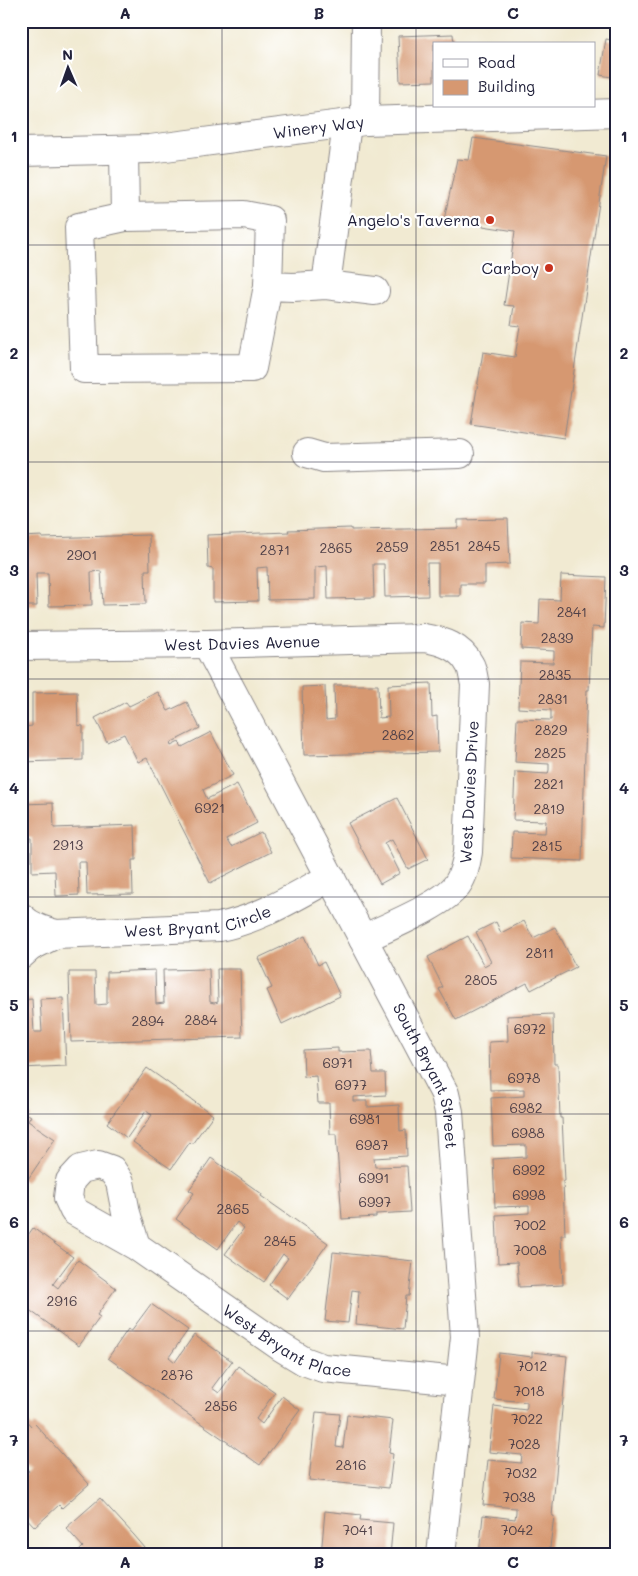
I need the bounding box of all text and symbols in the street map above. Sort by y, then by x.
text: A [119,2,131,23]
text: B [314,2,324,23]
text: C [507,2,519,23]
north arrow [42,42,92,92]
legend [433,42,596,108]
text: N [62,45,73,64]
text: Road [478,52,515,72]
text: Building [478,76,535,96]
street label: Winery Way [272,110,365,143]
text: 1 [10,125,18,146]
text: 1 [620,125,628,146]
place label: Angelo's Taverna [347,209,480,230]
marker: Angelo's Taverna [484,214,496,226]
place label: Carboy [482,257,539,278]
marker: Carboy [543,262,555,274]
text: 2 [10,342,19,363]
text: 2 [620,342,629,363]
house number: 2851 [430,536,460,555]
house number: 2845 [468,536,500,555]
house number: 2859 [376,537,408,556]
house number: 2865 [320,538,352,557]
house number: 2871 [260,540,290,559]
house number: 2901 [67,545,97,564]
text: 3 [9,559,19,580]
text: 3 [619,559,629,580]
house number: 2841 [557,602,587,621]
house number: 2839 [541,628,573,647]
street label: West Davies Avenue [164,630,320,654]
house number: 2835 [539,665,571,684]
house number: 2831 [538,689,568,708]
street label: West Davies Drive [454,720,483,864]
house number: 2829 [535,720,567,739]
house number: 2862 [382,725,414,744]
house number: 2825 [534,743,566,762]
house number: 2821 [534,774,564,793]
text: 4 [9,777,19,798]
text: 4 [619,777,629,798]
house number: 6921 [195,798,225,817]
house number: 2819 [534,799,564,818]
house number: 2913 [53,835,83,854]
house number: 2815 [532,836,562,855]
street label: West Bryant Circle [124,900,274,941]
house number: 2811 [526,943,554,962]
house number: 2805 [464,970,498,989]
text: 5 [9,994,19,1015]
text: 5 [619,994,629,1015]
street label: South Bryant Street [389,999,463,1150]
house number: 2884 [185,1010,218,1029]
house number: 2894 [132,1011,165,1030]
house number: 6972 [514,1019,546,1038]
house number: 6971 [323,1053,353,1072]
house number: 6978 [508,1068,540,1087]
house number: 6977 [335,1075,367,1094]
house number: 6982 [510,1098,543,1117]
house number: 6981 [349,1109,381,1128]
house number: 6988 [511,1123,545,1142]
house number: 6987 [356,1135,389,1154]
house number: 6992 [513,1160,545,1179]
house number: 6991 [358,1168,390,1187]
house number: 6998 [512,1185,546,1204]
house number: 6997 [359,1192,392,1211]
house number: 2865 [217,1199,249,1218]
text: 6 [9,1211,19,1232]
text: 6 [619,1211,629,1232]
house number: 7002 [514,1215,546,1234]
house number: 2845 [264,1231,296,1250]
house number: 7008 [513,1240,547,1259]
house number: 2916 [47,1291,77,1310]
street label: West Bryant Place [219,1299,353,1381]
house number: 7012 [517,1356,547,1375]
house number: 2876 [161,1365,193,1384]
house number: 7018 [513,1381,545,1400]
house number: 2856 [205,1396,237,1415]
house number: 7022 [511,1409,543,1428]
text: 7 [10,1429,19,1450]
text: 7 [620,1429,629,1450]
house number: 7028 [508,1434,540,1453]
house number: 2816 [336,1455,366,1474]
house number: 7032 [505,1463,537,1482]
house number: 7038 [502,1487,536,1506]
house number: 7041 [343,1520,373,1539]
house number: 7042 [501,1520,533,1539]
text: A [119,1551,131,1572]
text: B [314,1551,324,1572]
text: C [507,1551,519,1572]

